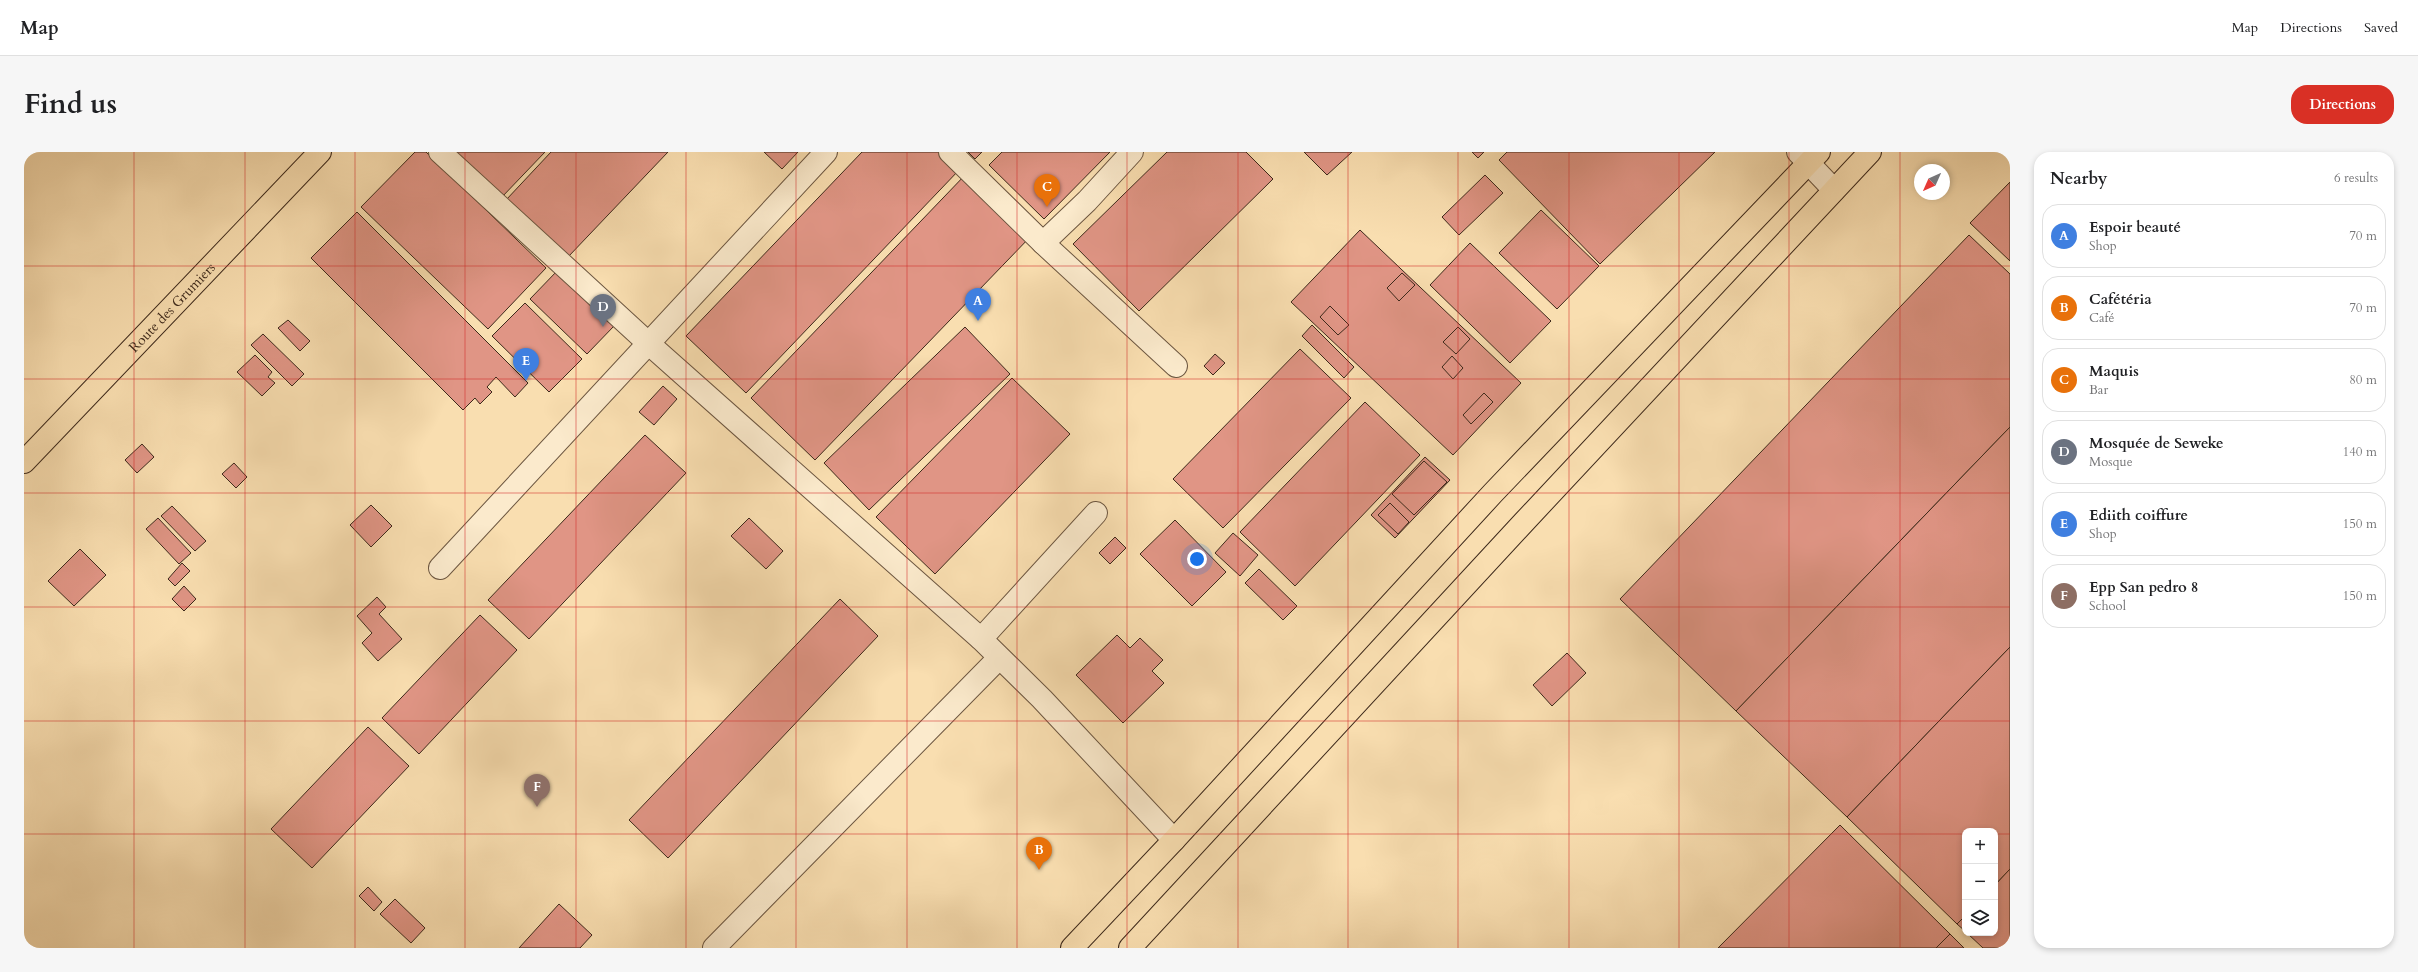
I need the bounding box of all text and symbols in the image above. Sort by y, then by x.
text: Map [20,15,59,41]
text: Map [2232,18,2258,37]
text: Directions [2280,18,2342,37]
text: Saved [2364,18,2398,37]
text: Find us [24,85,117,123]
button: Directions [2291,85,2394,124]
north arrow [1914,164,1950,200]
text: Nearby [2050,167,2107,190]
text: 6 results [2334,169,2378,187]
pin: C [1034,174,1060,207]
text: Espoir beauté [2089,217,2181,237]
text: A [2059,227,2069,245]
text: 70 m [2349,227,2377,245]
text: Shop [2089,237,2117,255]
street label: Route des Grumiers [124,258,219,356]
pin: A [965,288,991,321]
text: Cafétéria [2089,289,2152,309]
pin: D [590,294,616,327]
text: B [2059,299,2069,317]
text: 70 m [2349,299,2377,317]
text: Café [2089,309,2114,327]
pin: E [513,348,539,381]
text: Maquis [2089,361,2139,381]
text: C [2059,371,2069,389]
text: 80 m [2349,371,2377,389]
text: Bar [2089,381,2108,399]
text: Mosquée de Seweke [2089,433,2224,453]
text: D [2058,443,2070,461]
text: 140 m [2343,443,2377,461]
text: Mosque [2089,453,2133,471]
text: Ediith coiffure [2089,505,2188,525]
text: E [2060,515,2068,533]
text: 150 m [2343,515,2377,533]
text: Shop [2089,525,2117,543]
your location [1187,549,1207,569]
text: Epp San pedro 8 [2089,577,2199,597]
text: F [2060,587,2068,605]
text: 150 m [2343,587,2377,605]
text: School [2089,597,2126,615]
pin: F [524,774,550,807]
map controls [1962,828,1998,936]
button: + [1962,828,1998,864]
pin: B [1026,837,1052,870]
button: − [1962,864,1998,900]
button: layers [1962,900,1998,936]

